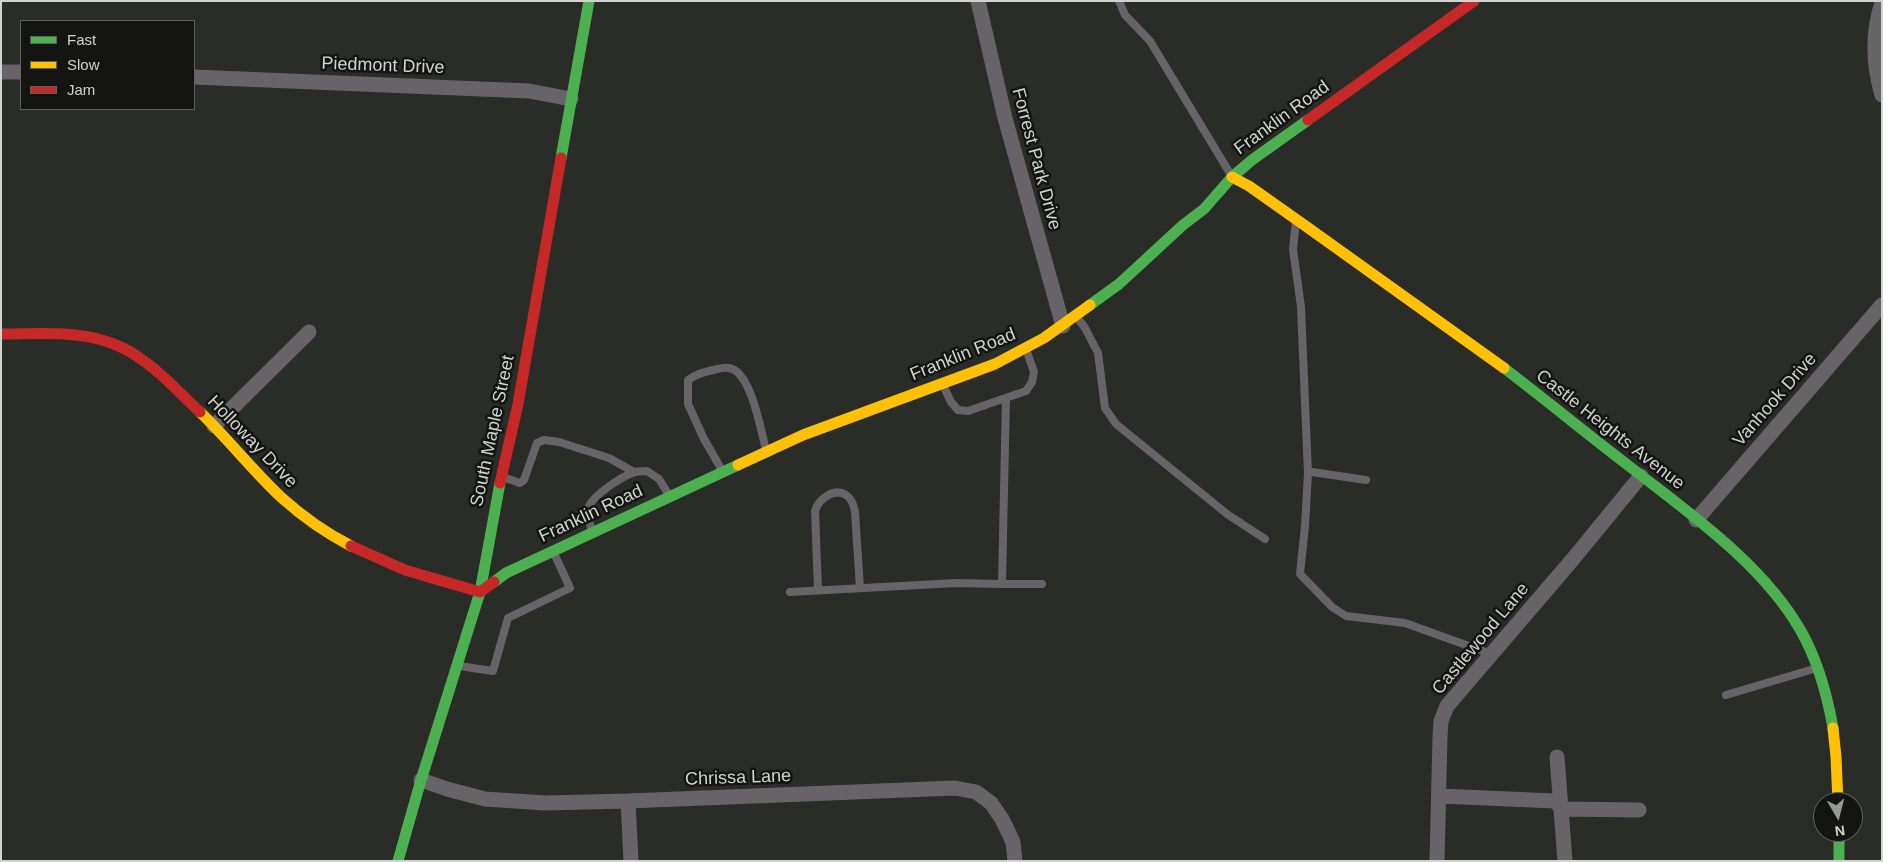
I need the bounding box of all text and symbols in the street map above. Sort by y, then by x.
legend [20,20,195,110]
text: Fast [67,31,96,48]
street label: Piedmont Drive [321,53,445,79]
text: Slow [67,56,100,73]
street label: Franklin Road [1230,76,1334,160]
text: Jam [67,81,95,98]
street label: Forrest Park Drive [1007,86,1065,232]
street label: Franklin Road [907,324,1019,386]
street label: Vanhook Drive [1729,349,1821,451]
street label: South Maple Street [466,353,520,509]
street label: Castle Heights Avenue [1531,365,1689,495]
street label: Holloway Drive [203,391,301,493]
street label: Franklin Road [536,481,646,547]
street label: Castlewood Lane [1428,579,1534,699]
street label: Chrissa Lane [685,765,791,791]
north arrow [1813,792,1863,842]
text: N [1834,822,1846,839]

